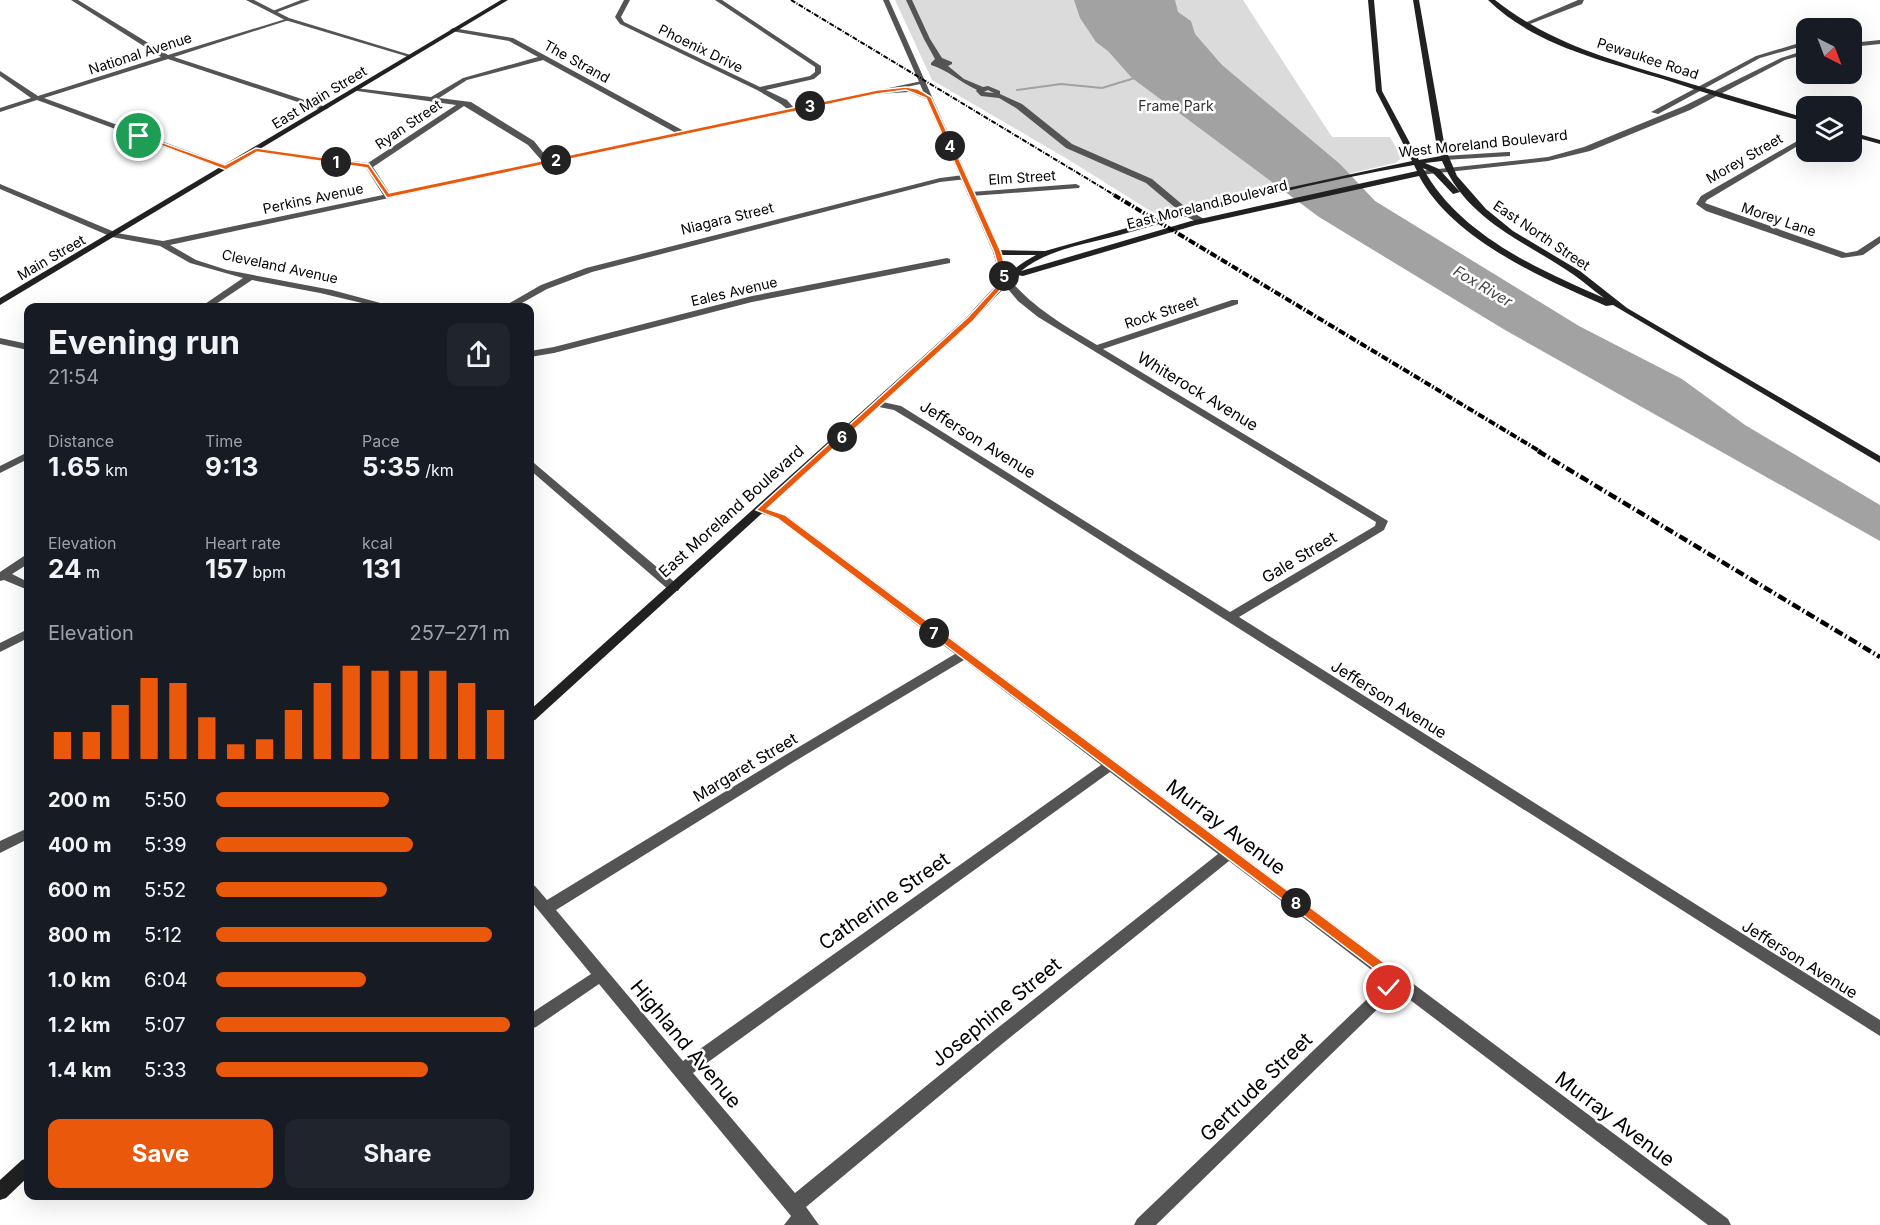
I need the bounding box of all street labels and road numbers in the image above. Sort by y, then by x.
street label: Phoenix Drive [656,20,746,76]
street label: National Avenue [86,28,194,78]
street label: Pewaukee Road [1595,34,1701,82]
street label: The Strand [541,36,613,86]
street label: East Main Street [268,62,370,132]
street label: Ryan Street [372,95,445,152]
street label: West Moreland Boulevard [1398,126,1568,160]
street label: Morey Street [1703,129,1786,187]
street label: Elm Street [988,166,1057,188]
street label: East Moreland Boulevard [1125,176,1289,232]
street label: Perkins Avenue [261,179,365,217]
street label: East North Street [1490,196,1594,274]
street label: Niagara Street [679,198,775,238]
street label: Morey Lane [1739,198,1819,240]
street label: Main Street [14,231,88,283]
street label: Cleveland Avenue [220,245,340,287]
street label: Eales Avenue [689,273,779,309]
street label: Rock Street [1122,292,1200,332]
street label: Whiterock Avenue [1134,347,1262,435]
street label: Jefferson Avenue [916,395,1040,483]
street label: East Moreland Boulevard [654,441,808,581]
street label: Gale Street [1258,527,1340,587]
street label: Jefferson Avenue [1327,655,1451,743]
street label: Margaret Street [689,728,801,806]
street label: Murray Avenue [1162,774,1290,880]
street label: Catherine Street [814,847,954,955]
street label: Jefferson Avenue [1738,915,1862,1003]
street label: Josephine Street [926,952,1066,1072]
street label: Highland Avenue [625,975,747,1113]
street label: Gertrude Street [1195,1027,1317,1146]
street label: Murray Avenue [1551,1066,1679,1172]

